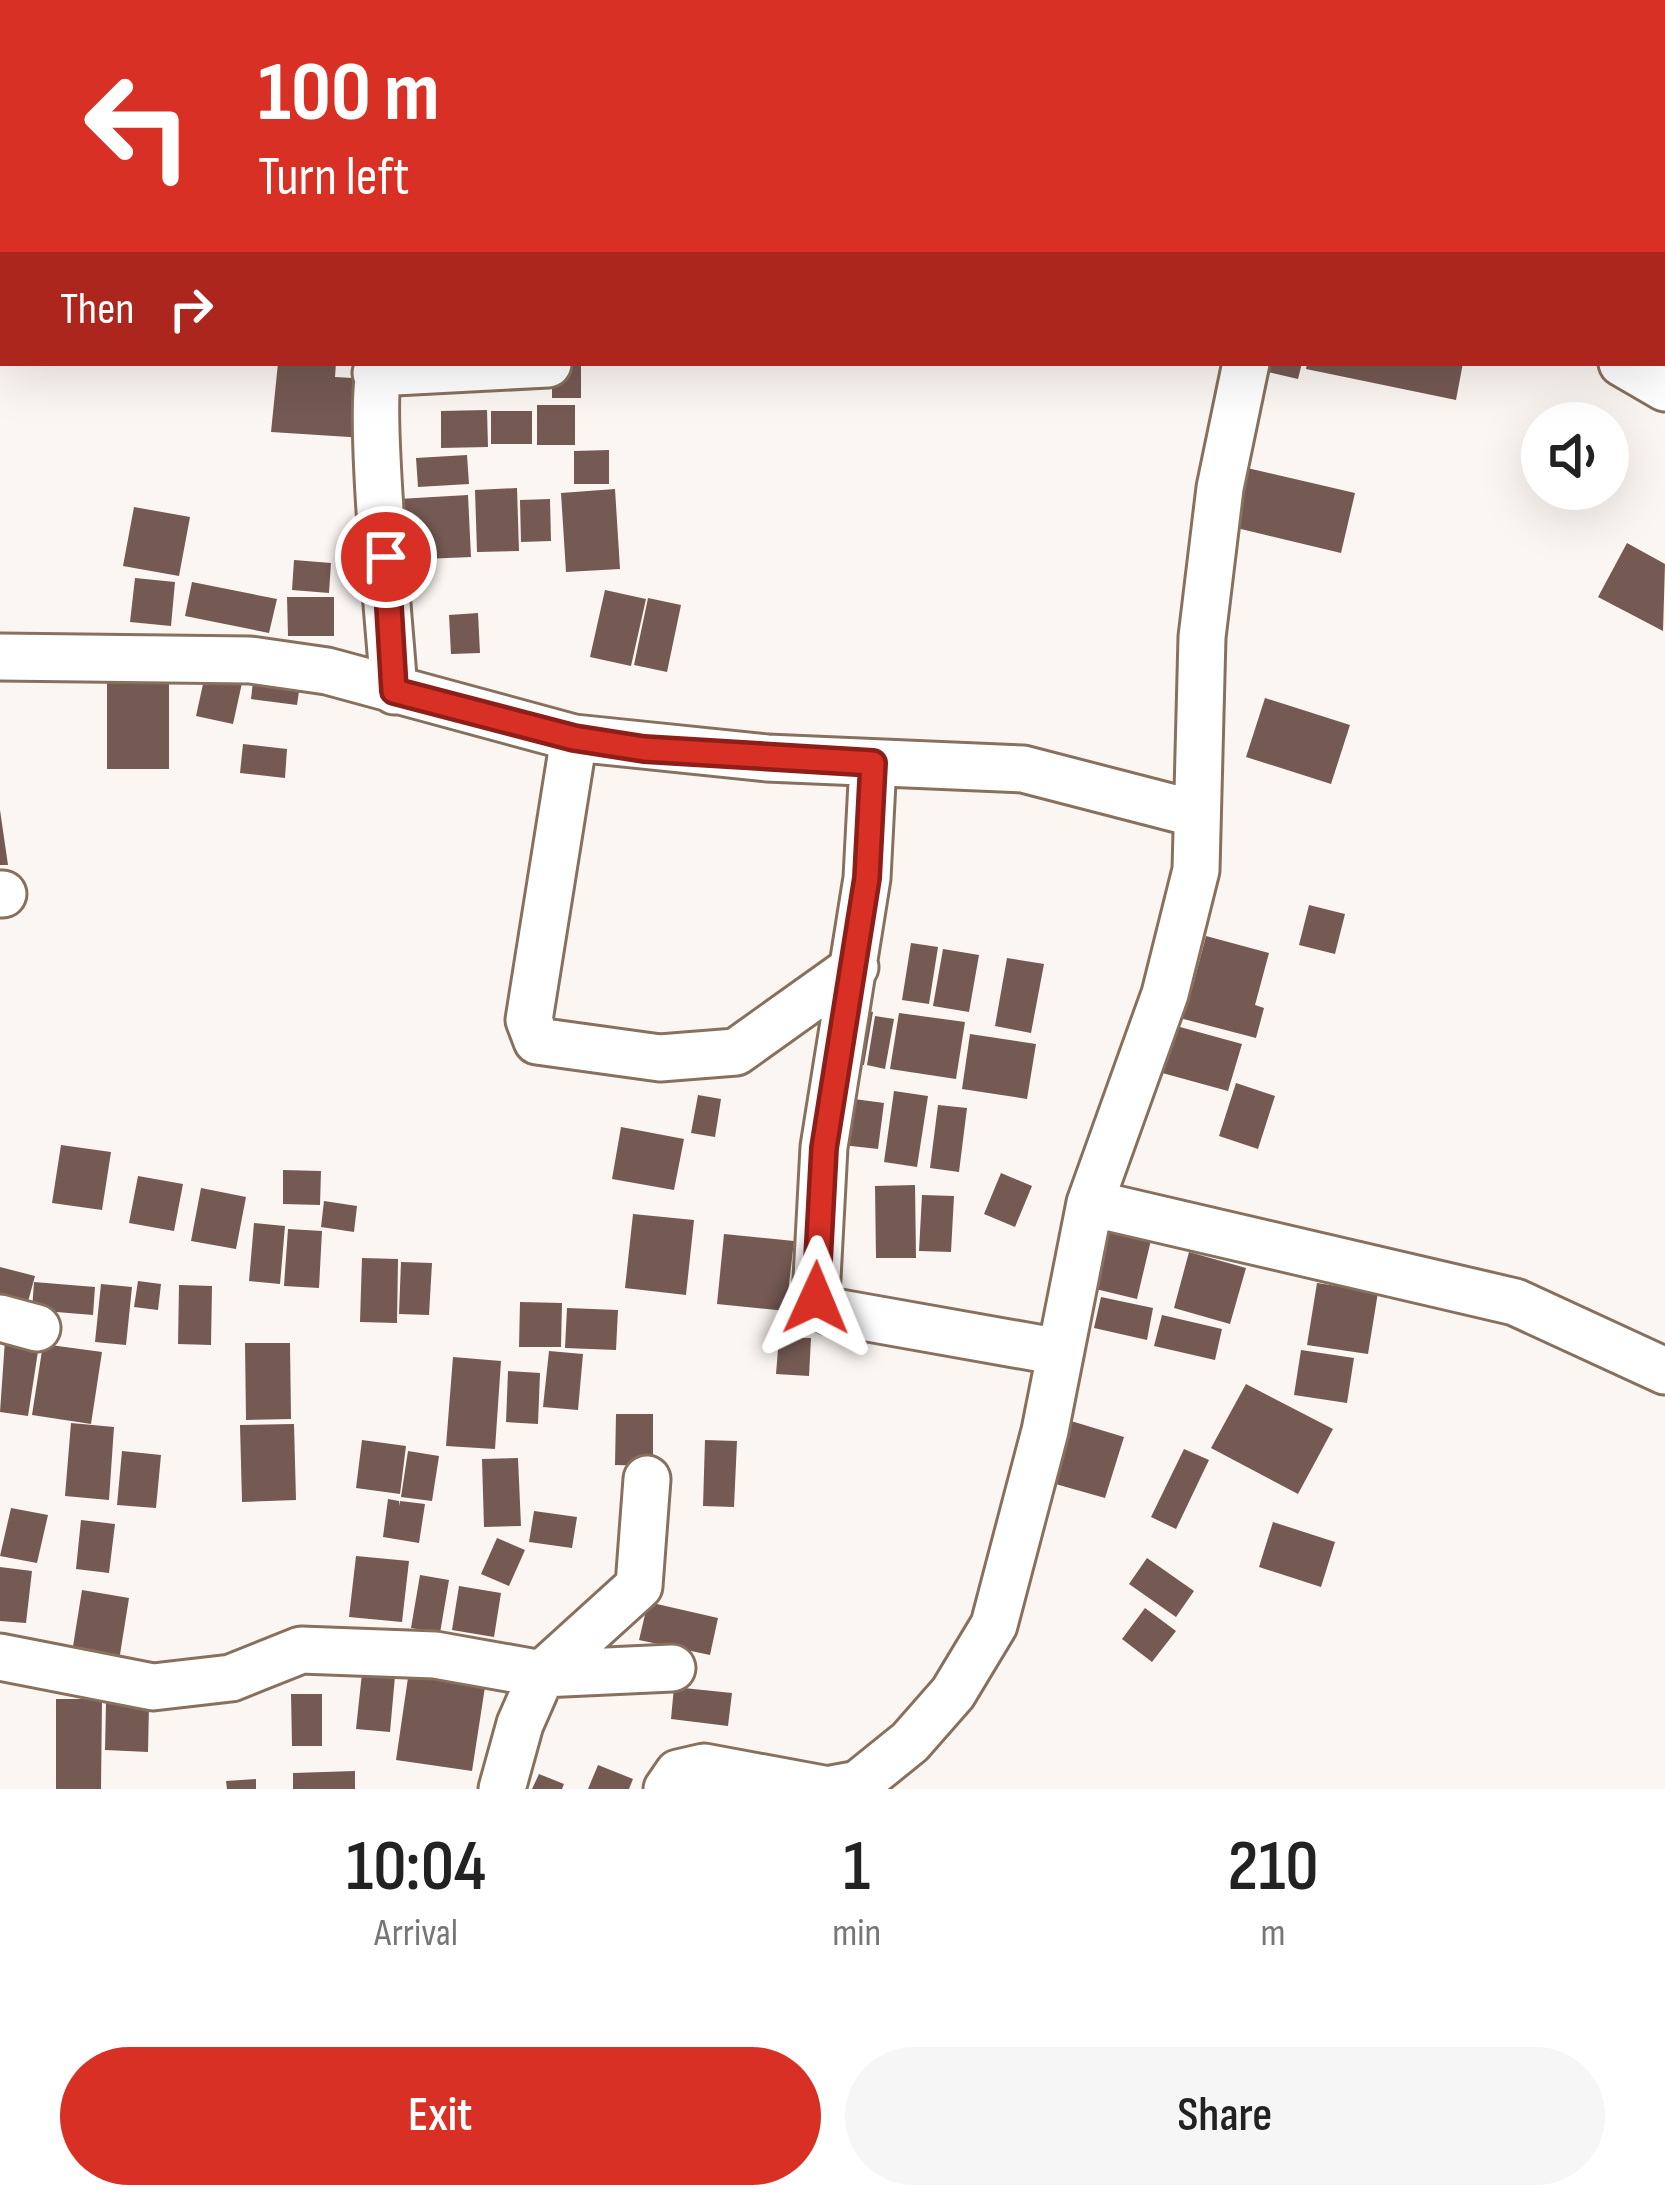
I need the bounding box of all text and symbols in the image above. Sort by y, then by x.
text: 100 m [258,43,440,144]
icon: left [60,48,216,204]
text: Turn left [258,145,410,210]
icon: right [158,276,224,342]
text: Then [60,282,134,337]
map controls [1521,402,1629,510]
button: sound [1521,402,1629,510]
pin [335,506,437,608]
icon: arrive [353,524,419,590]
position arrow [753,1235,879,1361]
text: 10:04 [346,1824,486,1911]
text: 1 [843,1824,870,1911]
text: 210 [1228,1824,1319,1911]
text: Arrival [374,1910,458,1957]
text: min [832,1910,881,1957]
text: m [1261,1910,1286,1957]
button: Exit [60,2047,821,2185]
button: Share [845,2047,1605,2185]

